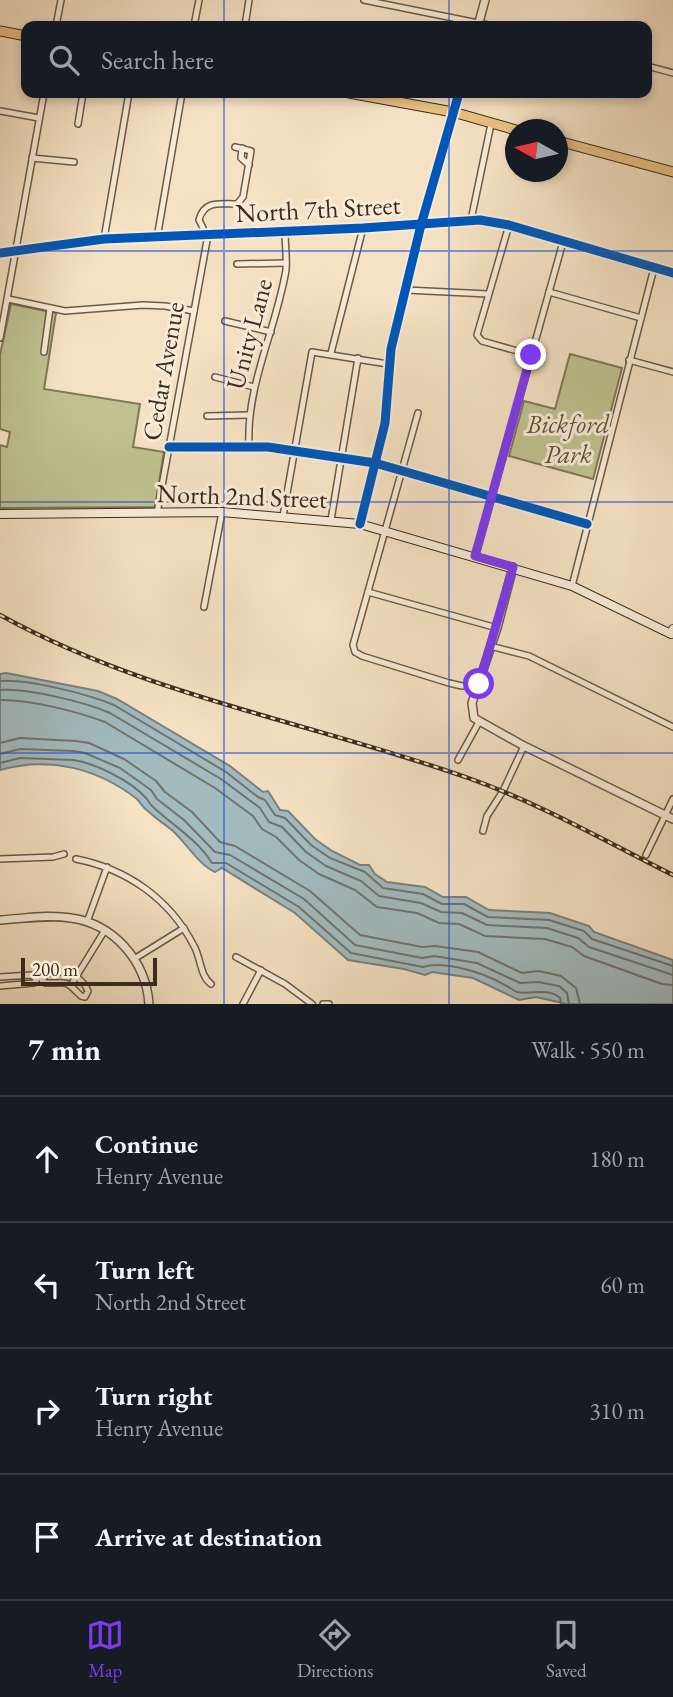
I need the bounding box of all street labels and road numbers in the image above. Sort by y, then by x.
street label: North 7th Street [235,188,401,230]
street label: Unity Lane [218,275,280,393]
street label: Cedar Avenue [134,299,192,443]
street label: North 2nd Street [156,476,328,516]

